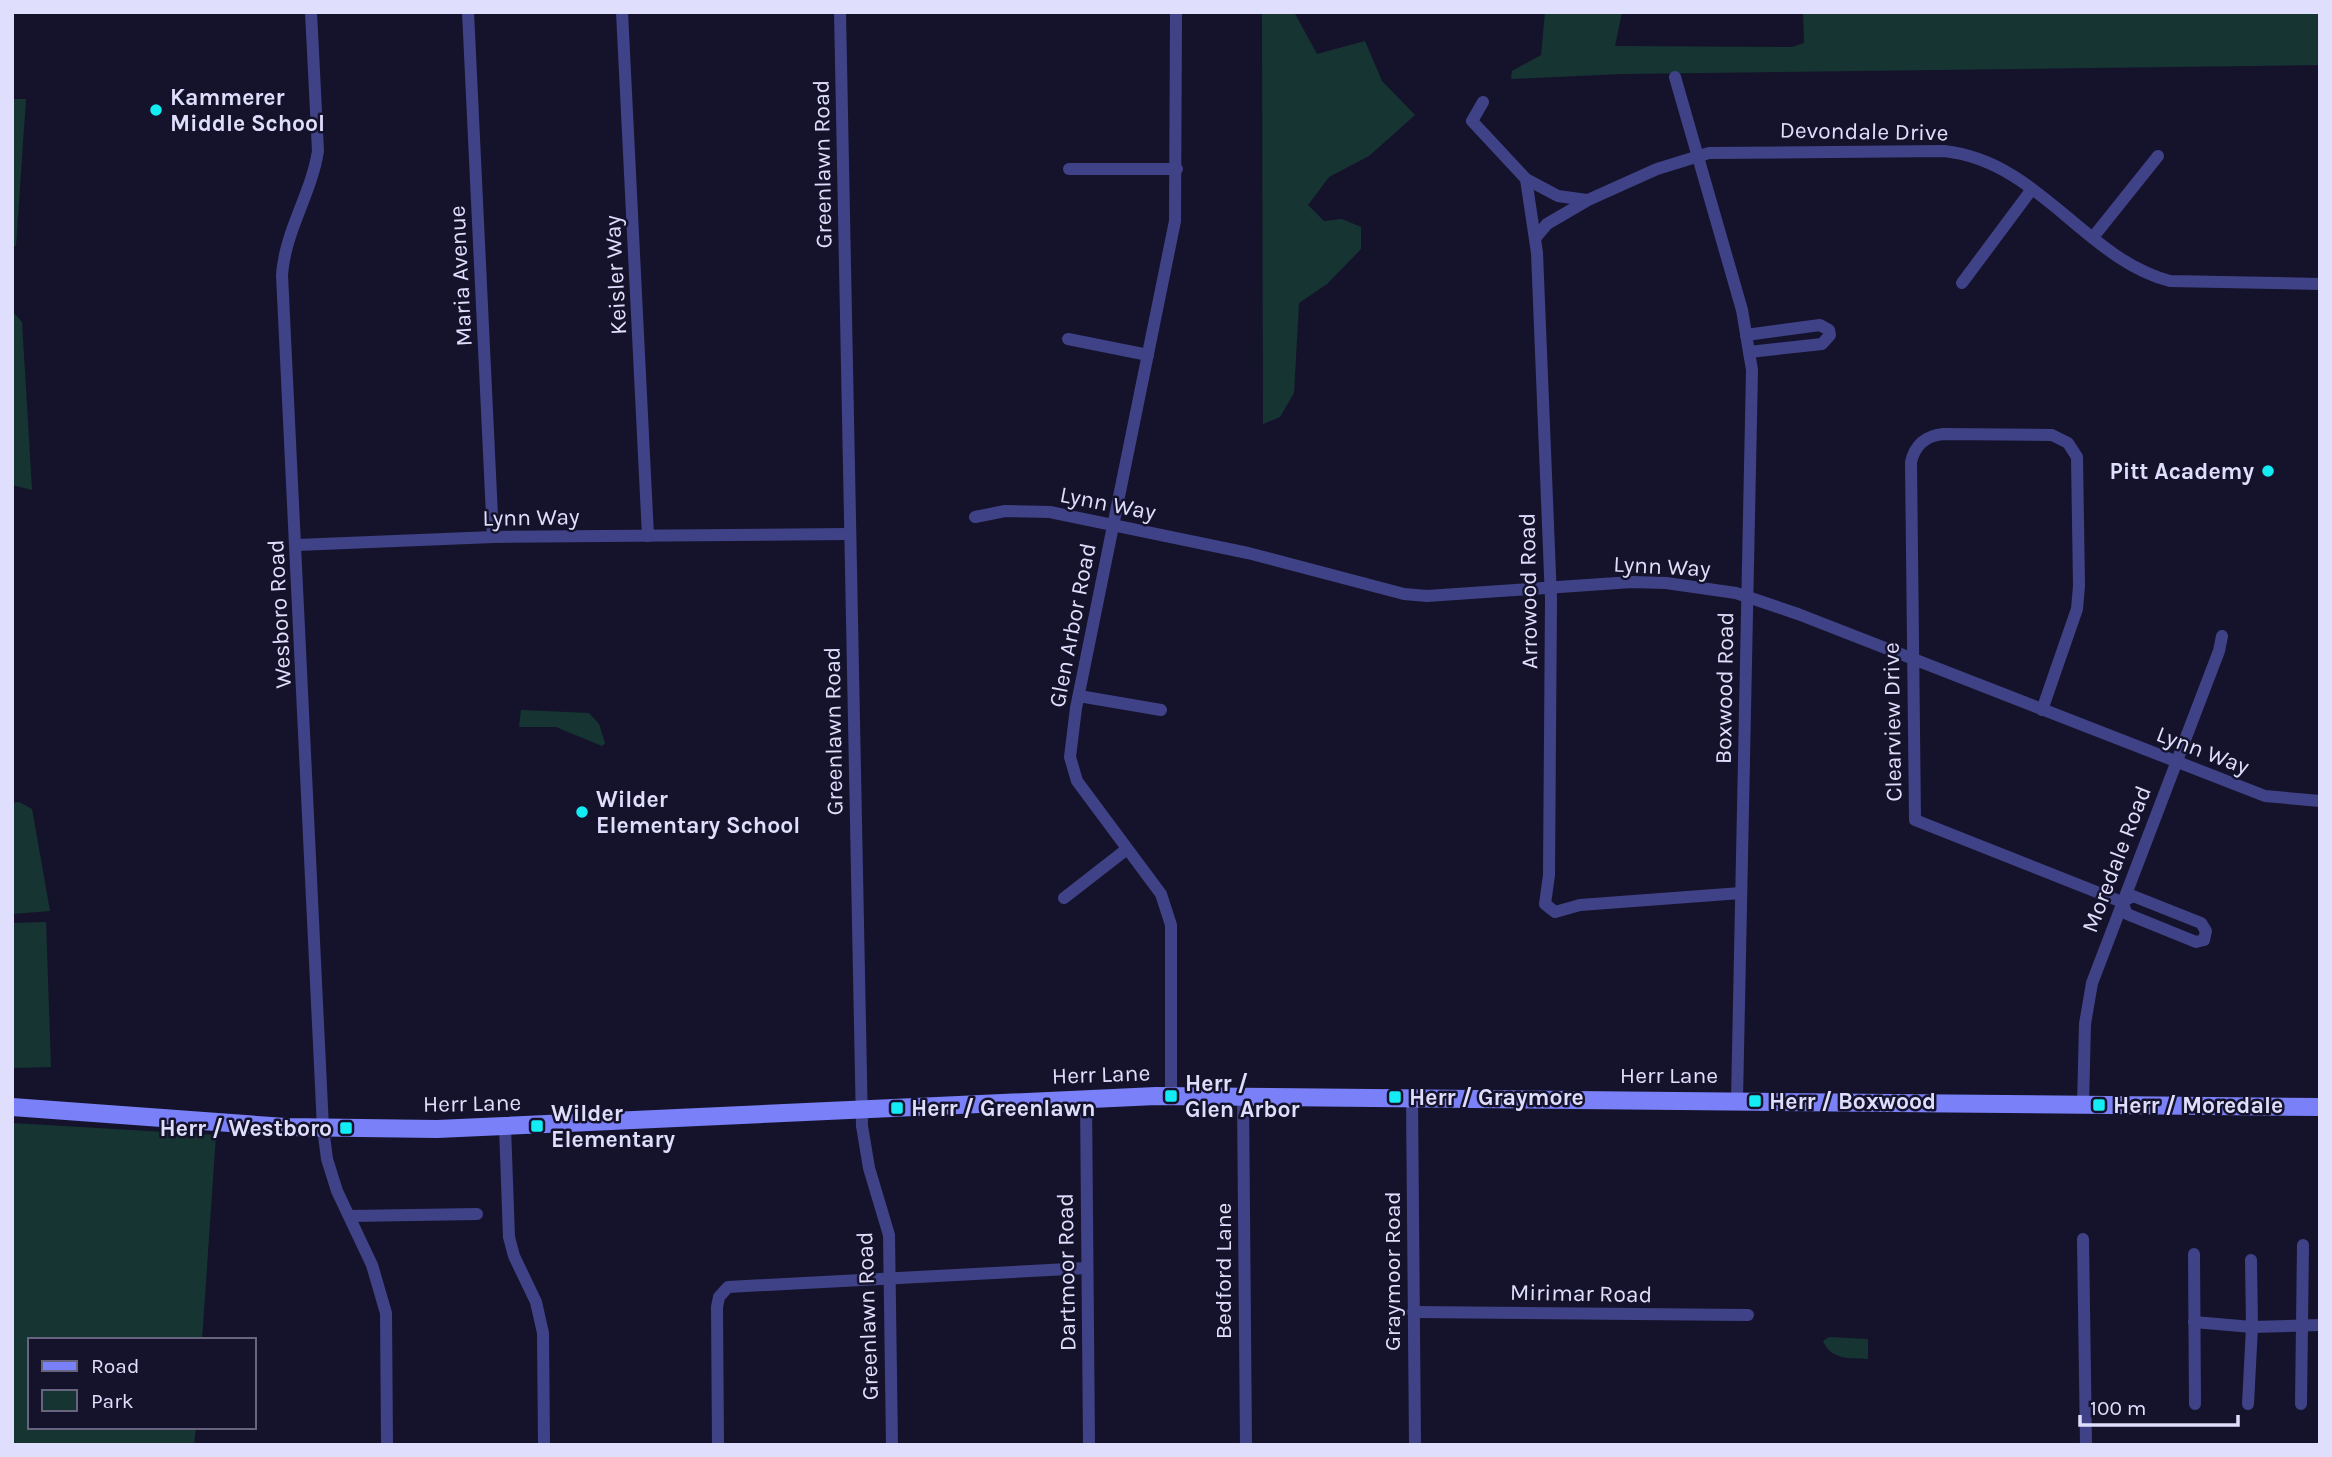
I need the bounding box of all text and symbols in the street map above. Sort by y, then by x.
street label: Greenlawn Road [808,79,837,249]
place label: Kammerer Middle School [170,84,325,137]
marker: Kammerer Middle School [148,102,164,118]
street label: Devondale Drive [1779,117,1949,146]
street label: Maria Avenue [443,205,478,347]
street label: Keisler Way [599,214,632,336]
place label: Pitt Academy [2109,458,2254,485]
marker: Pitt Academy [2260,463,2276,479]
street label: Lynn Way [1058,481,1158,526]
street label: Lynn Way [482,503,580,532]
street label: Arrowood Road [1514,513,1543,669]
street label: Wesboro Road [262,539,297,689]
street label: Glen Arbor Road [1043,541,1102,710]
street label: Lynn Way [1613,550,1712,583]
street label: Boxwood Road [1710,612,1739,764]
street label: Clearview Drive [1878,642,1907,802]
street label: Greenlawn Road [819,646,848,816]
street label: Lynn Way [2153,720,2253,781]
street label: Moredale Road [2076,782,2157,936]
place label: Wilder Elementary School [596,786,800,839]
marker: Wilder Elementary School [574,804,590,820]
street label: Herr Lane [1051,1059,1151,1090]
street label: Herr Lane [1620,1062,1718,1089]
place label: Herr / Glen Arbor [1185,1070,1300,1123]
place label: Herr / Graymore [1409,1084,1584,1111]
marker: Herr / Glen Arbor [1163,1088,1179,1104]
place label: Herr / Boxwood [1769,1088,1936,1115]
street label: Herr Lane [423,1089,521,1118]
marker: Herr / Graymore [1387,1089,1403,1105]
place label: Herr / Moredale [2113,1092,2283,1119]
marker: Herr / Boxwood [1747,1093,1763,1109]
place label: Herr / Greenlawn [911,1095,1095,1122]
marker: Herr / Moredale [2091,1097,2107,1113]
place label: Wilder Elementary [551,1100,676,1153]
marker: Herr / Greenlawn [889,1100,905,1116]
place label: Herr / Westboro [160,1115,332,1142]
marker: Wilder Elementary [529,1118,545,1134]
marker: Herr / Westboro [338,1120,354,1136]
street label: Graymoor Road [1379,1191,1406,1351]
street label: Dartmoor Road [1052,1193,1081,1351]
street label: Bedford Lane [1210,1203,1237,1339]
street label: Greenlawn Road [851,1231,884,1401]
street label: Mirimar Road [1510,1279,1652,1308]
legend [28,1338,256,1429]
text: Road [91,1354,139,1378]
scale bar [2080,1384,2238,1428]
text: Park [91,1389,134,1413]
text: 100 m [2090,1396,2147,1420]

